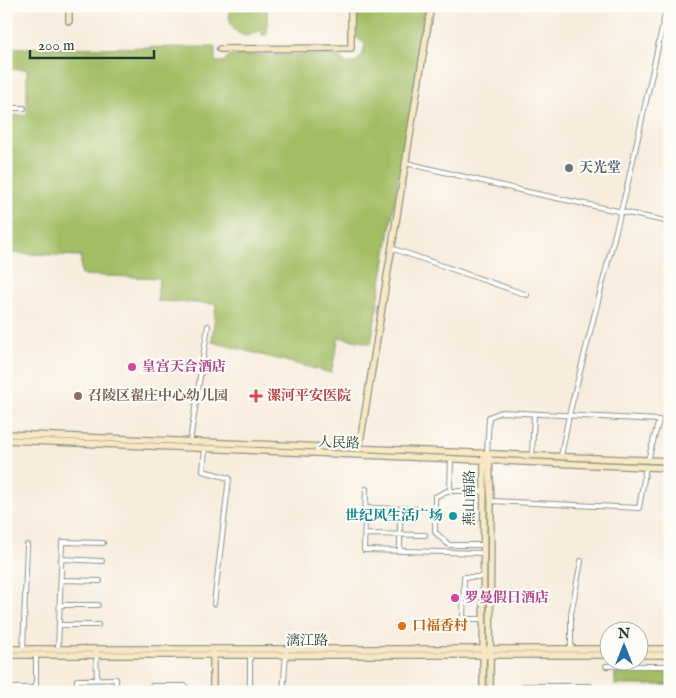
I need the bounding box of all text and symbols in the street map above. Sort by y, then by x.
scale bar [30,28,154,60]
text: 200 m [38,36,75,55]
place label: 天光堂 [579,159,621,177]
marker: 天光堂 [563,162,575,174]
place label: 皇宫天合酒店 [142,358,226,376]
marker: 皇宫天合酒店 [126,361,138,373]
place label: 召陵区翟庄中心幼儿园 [88,387,228,405]
place label: 漯河平安医院 [267,387,351,405]
marker: 漯河平安医院 [249,389,263,403]
marker: 召陵区翟庄中心幼儿园 [72,390,84,402]
street label: 人民路 [318,433,360,453]
street label: 燕山南路 [461,470,479,526]
place label: 世纪风生活广场 [345,507,443,525]
marker: 世纪风生活广场 [447,510,459,522]
place label: 罗曼假日酒店 [465,589,549,607]
marker: 罗曼假日酒店 [449,592,461,604]
place label: 口福香村 [412,617,468,635]
marker: 口福香村 [396,620,408,632]
north arrow [598,620,648,670]
text: N [617,625,630,643]
street label: 漓江路 [286,632,328,650]

